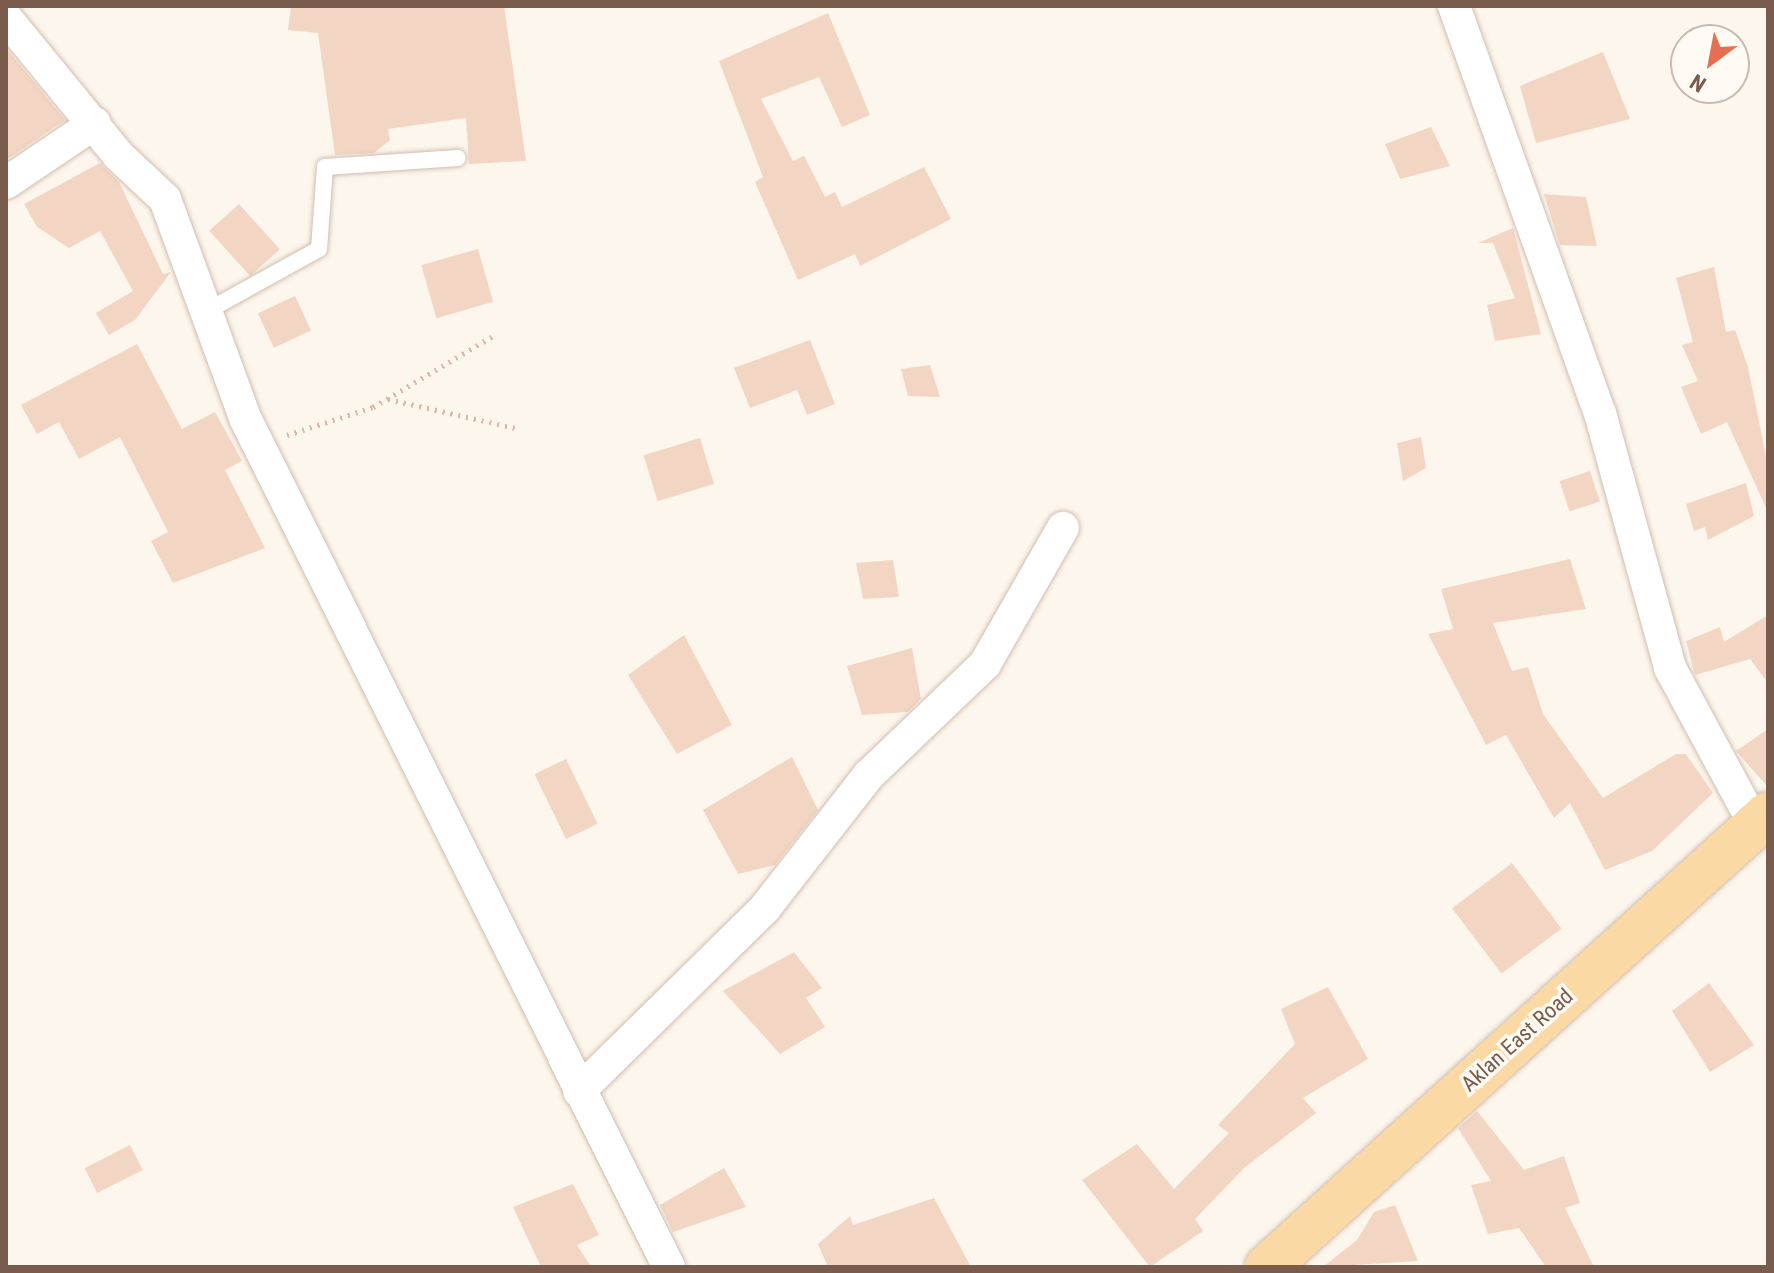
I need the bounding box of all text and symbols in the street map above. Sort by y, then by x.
north arrow [1670,24,1750,104]
text: N [1686,69,1710,97]
street label: Aklan East Road [1456,983,1578,1097]

